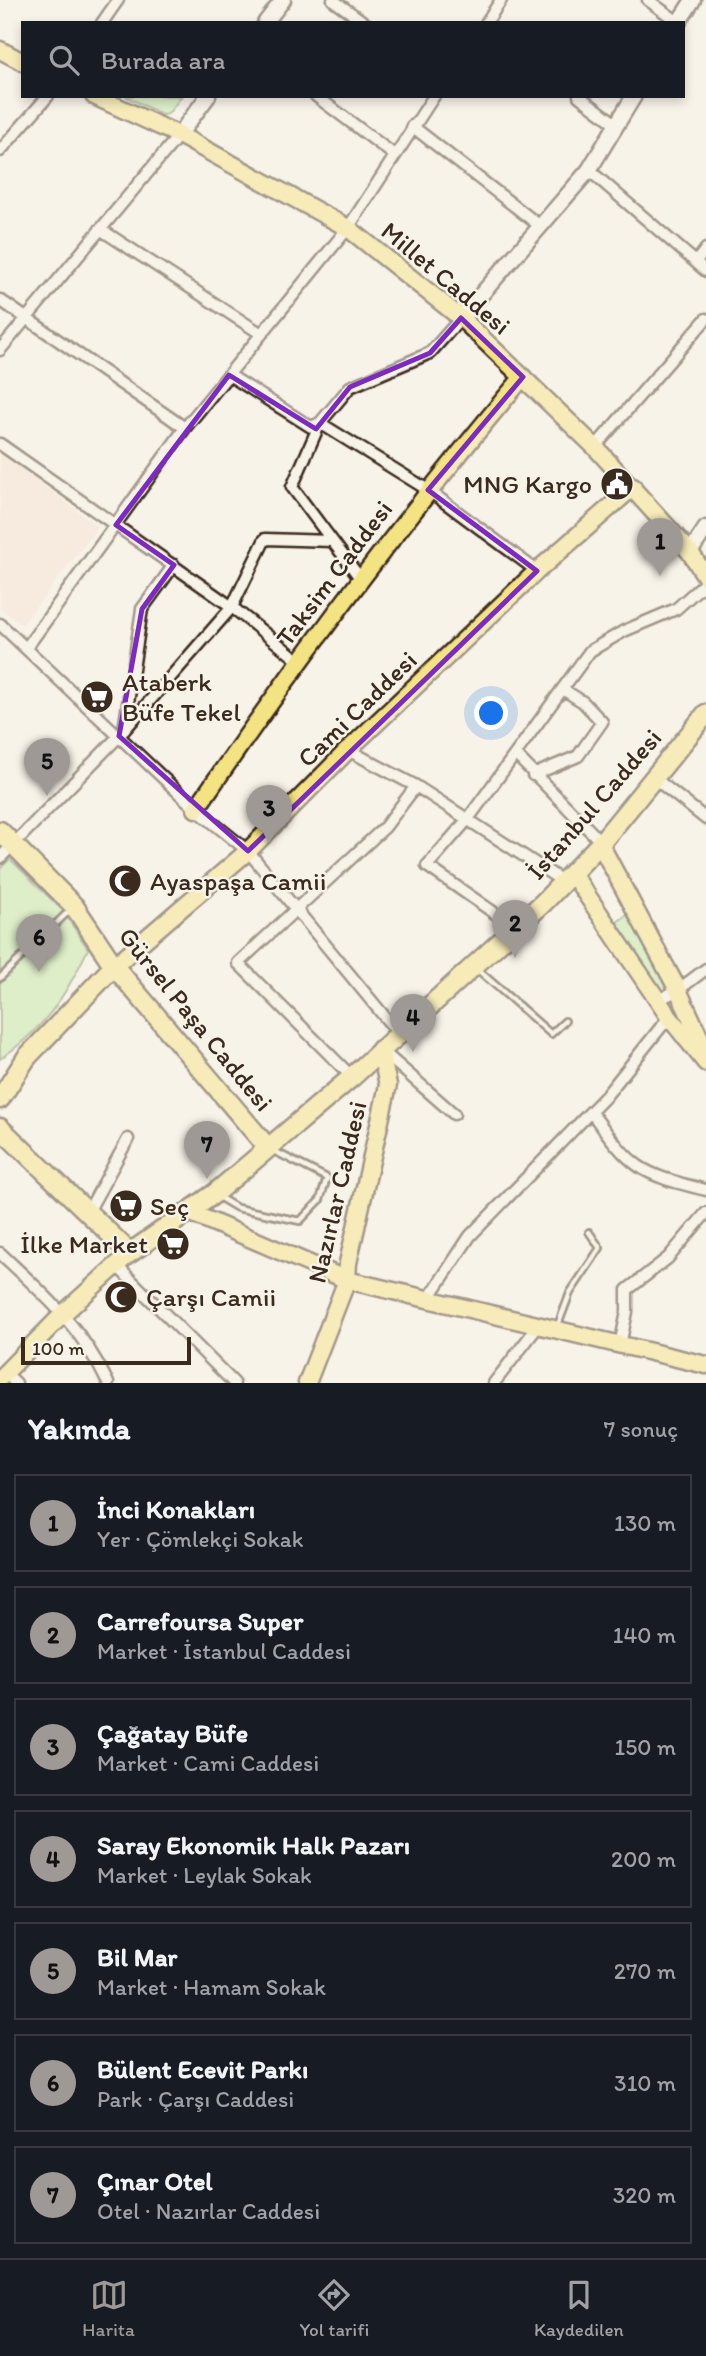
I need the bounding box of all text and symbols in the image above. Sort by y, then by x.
search box [21,21,685,98]
icon: search [45,41,83,79]
text: Burada ara [101,44,225,76]
street label: Millet Caddesi [375,215,517,341]
public building icon: MNG Kargo [598,465,636,503]
place label: MNG Kargo [463,468,592,500]
street label: Taksim Caddesi [269,494,399,652]
pin: 1 [637,518,683,576]
street label: Cami Caddesi [291,644,423,774]
place label: Ataberk Büfe Tekel [122,666,241,728]
supermarket icon: Ataberk Büfe Tekel [78,678,116,716]
your location [474,696,508,730]
street label: İstanbul Caddesi [520,722,668,886]
pin: 5 [24,738,70,796]
pin: 3 [246,785,292,843]
mosque icon: Ayaspaşa Camii [106,862,144,900]
place label: Ayaspaşa Camii [150,865,326,897]
pin: 2 [492,900,538,958]
pin: 6 [16,914,62,972]
street label: Gürsel Paşa Caddesi [112,921,280,1117]
pin: 4 [390,994,436,1052]
street label: Nazırlar Caddesi [301,1098,373,1286]
pin: 7 [184,1121,230,1179]
supermarket icon: Seç [107,1187,145,1225]
place label: Seç [150,1190,189,1222]
supermarket icon: İlke Market [154,1225,192,1263]
place label: İlke Market [20,1228,148,1260]
mosque icon: Çarşı Camii [102,1278,140,1316]
place label: Çarşı Camii [146,1281,276,1313]
scale bar [21,1334,191,1366]
text: 100 m [32,1337,84,1360]
text: Yakında [28,1410,130,1447]
text: 7 sonuç [604,1415,678,1443]
text: İnci Konakları [97,1493,255,1525]
text: 1 [48,1509,58,1537]
text: 130 m [614,1509,676,1537]
text: Yer · Çömlekçi Sokak [97,1525,303,1553]
text: Carrefoursa Super [97,1605,303,1637]
text: 2 [47,1621,59,1649]
text: 140 m [613,1621,676,1649]
text: Market · İstanbul Caddesi [97,1637,351,1665]
text: Çağatay Büfe [97,1717,248,1749]
text: 3 [47,1733,59,1761]
text: 150 m [615,1733,676,1761]
text: Market · Cami Caddesi [97,1749,319,1777]
text: Saray Ekonomik Halk Pazarı [97,1829,410,1861]
text: 4 [46,1845,60,1873]
text: 200 m [611,1845,676,1873]
text: Market · Leylak Sokak [97,1861,312,1889]
text: Bil Mar [97,1941,177,1973]
text: 5 [47,1957,59,1985]
text: 270 m [614,1957,676,1985]
text: Market · Hamam Sokak [97,1973,326,2001]
text: Bülent Ecevit Parkı [97,2053,308,2085]
text: 6 [47,2069,59,2097]
text: 310 m [614,2069,676,2097]
text: Park · Çarşı Caddesi [97,2085,294,2113]
text: Çınar Otel [97,2165,213,2197]
text: 7 [47,2181,59,2209]
text: 320 m [613,2181,676,2209]
text: Otel · Nazırlar Caddesi [97,2197,320,2225]
tab: Harita [82,2276,135,2341]
tab: Yol tarifi [299,2276,369,2341]
tab: Kaydedilen [534,2276,624,2341]

